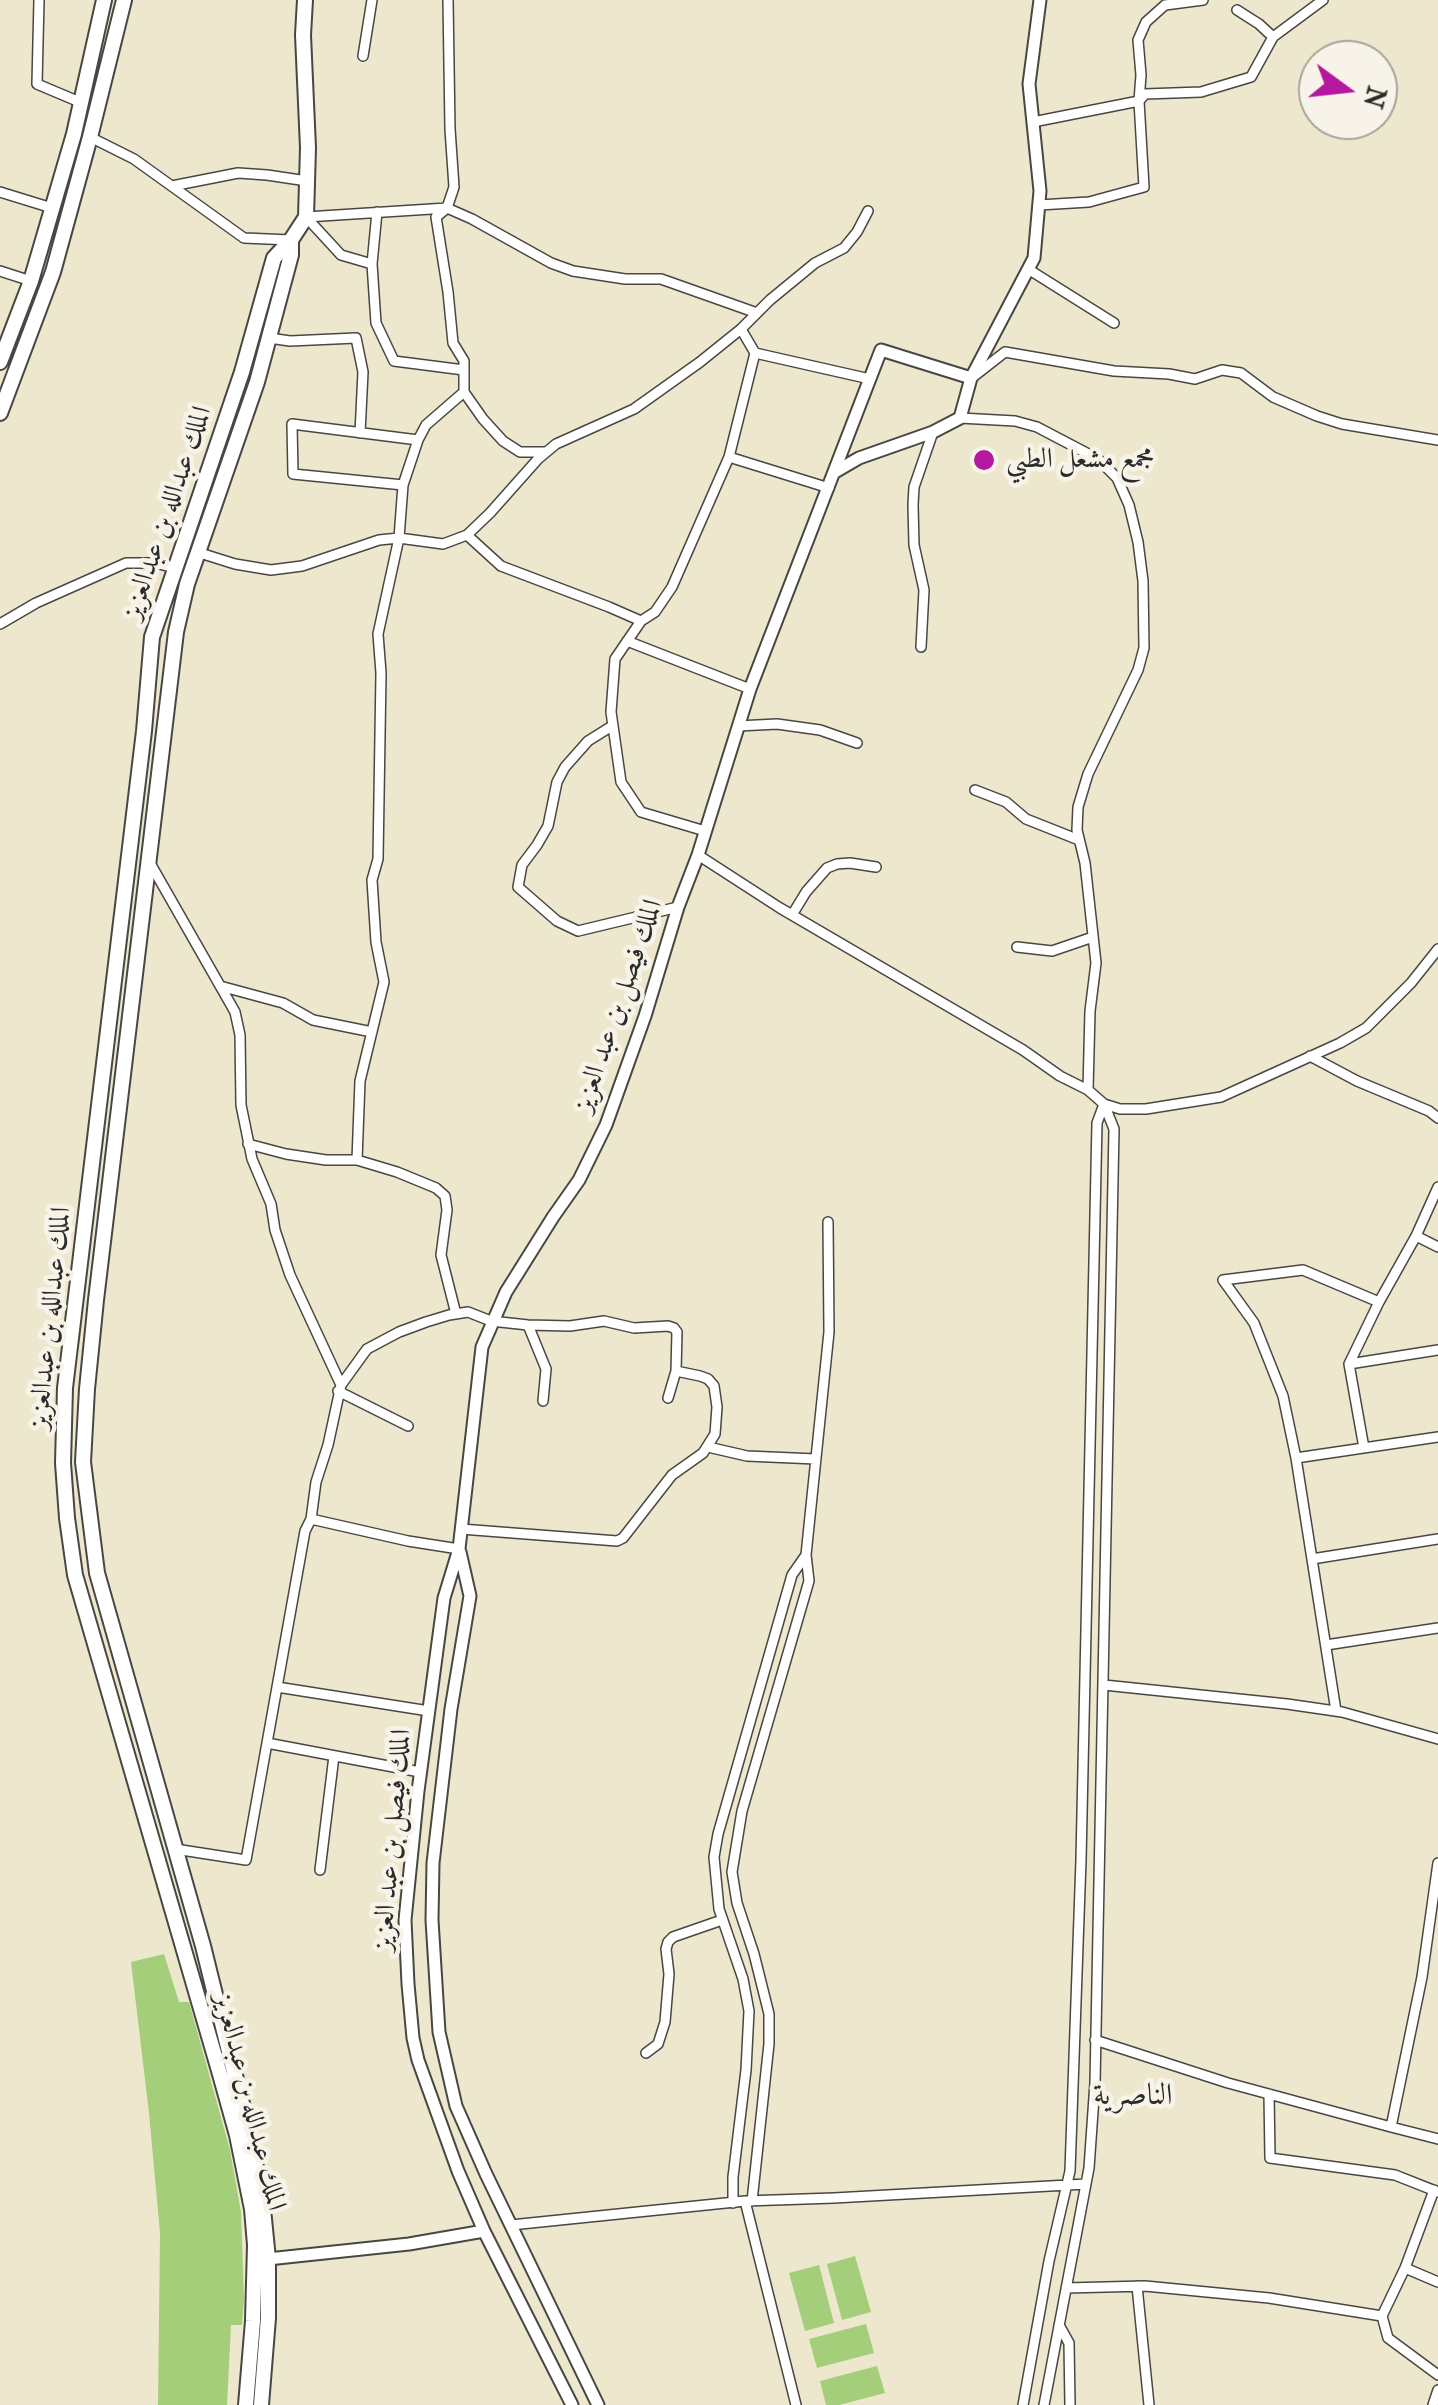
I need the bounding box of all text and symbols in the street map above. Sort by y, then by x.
north arrow [1298,40,1398,140]
text: N [1357,83,1394,112]
street label: الملك عبدالله بن عبدالعزيز [116,402,220,624]
place label: مجمع مشعل الطبي [1006,443,1154,477]
marker: مجمع مشعل الطبي [971,447,997,473]
street label: الملك فيصل بن عبد العزيز [567,895,671,1117]
street label: الملك عبدالله بن عبدالعزيز [23,1205,79,1431]
street label: الملك فيصل بن عبد العزيز [367,1728,419,1952]
street label: الملك عبدالله بن عبدالعزيز [206,1990,292,2214]
district label: الناصرية [1093,2079,1173,2115]

